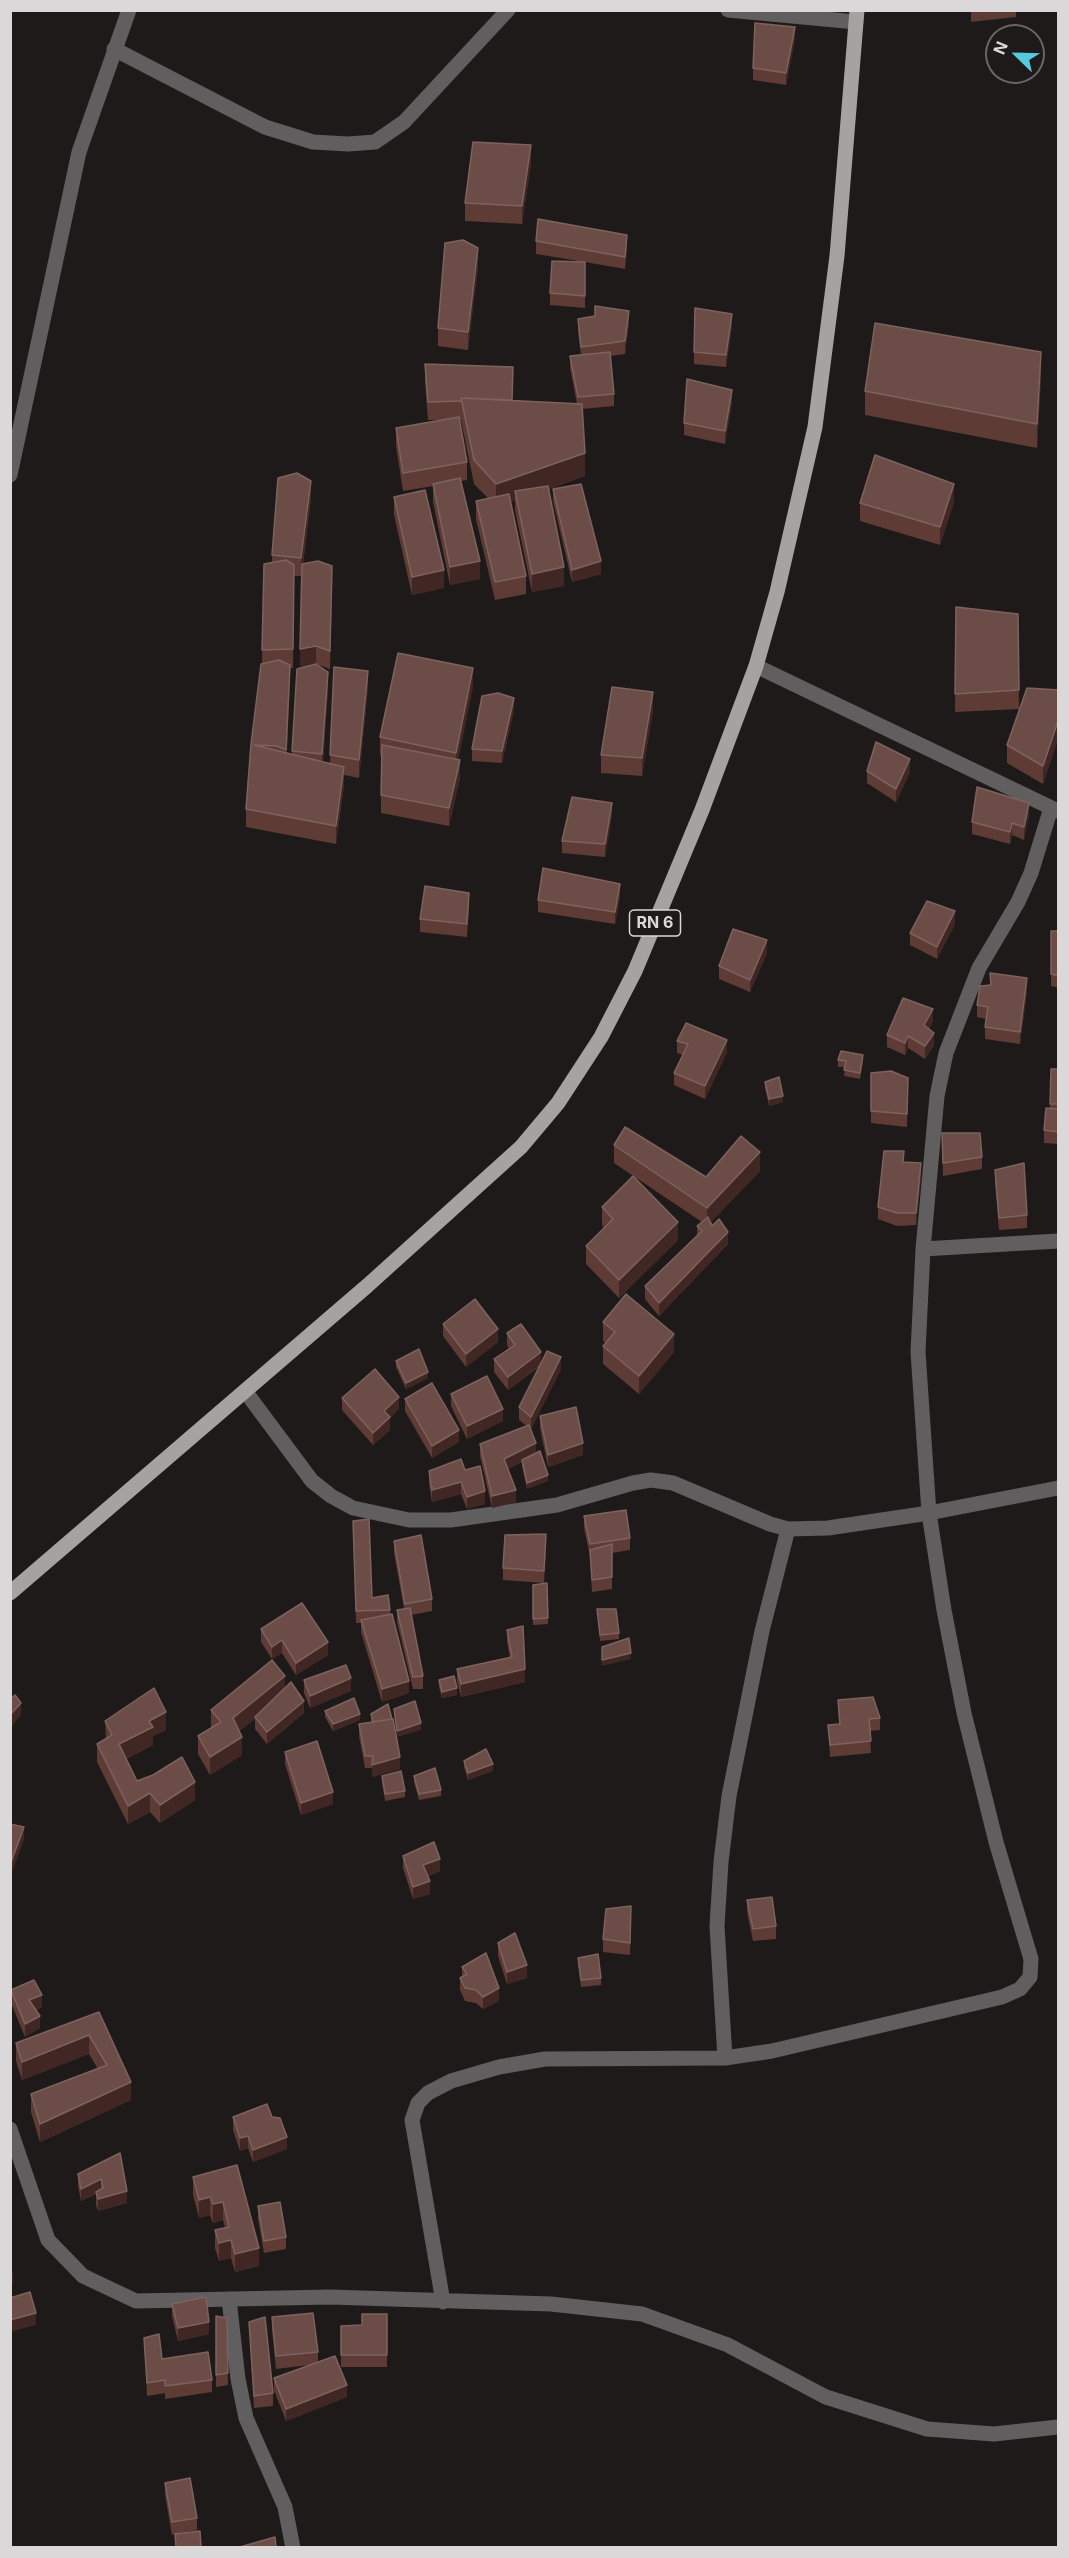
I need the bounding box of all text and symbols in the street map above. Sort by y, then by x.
north arrow [985,24,1045,84]
text: N [989,38,1012,57]
road number: RN 6 [630,910,680,936]

